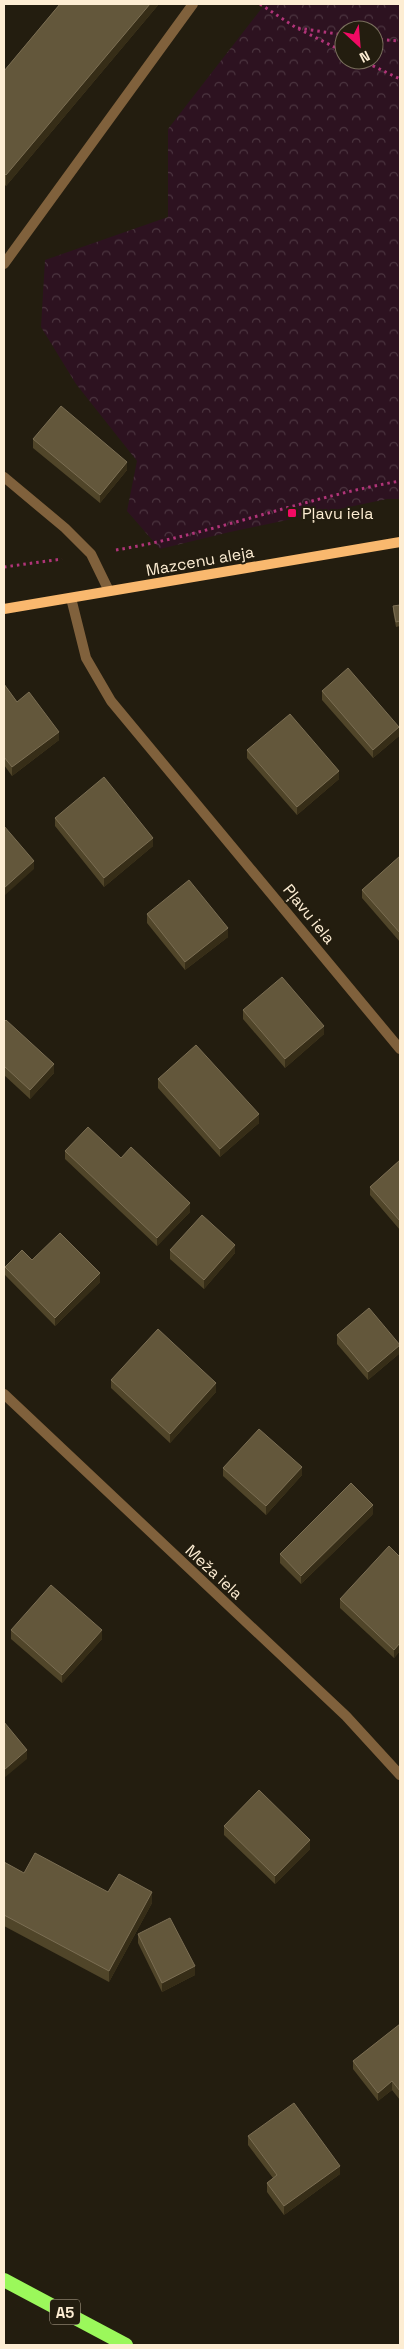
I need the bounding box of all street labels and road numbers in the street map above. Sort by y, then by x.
street label: Mazcenu aleja [144,541,256,581]
street label: Pļavu iela [278,880,340,948]
street label: Meža iela [181,1540,247,1604]
road number: A5 [50,2300,80,2324]

